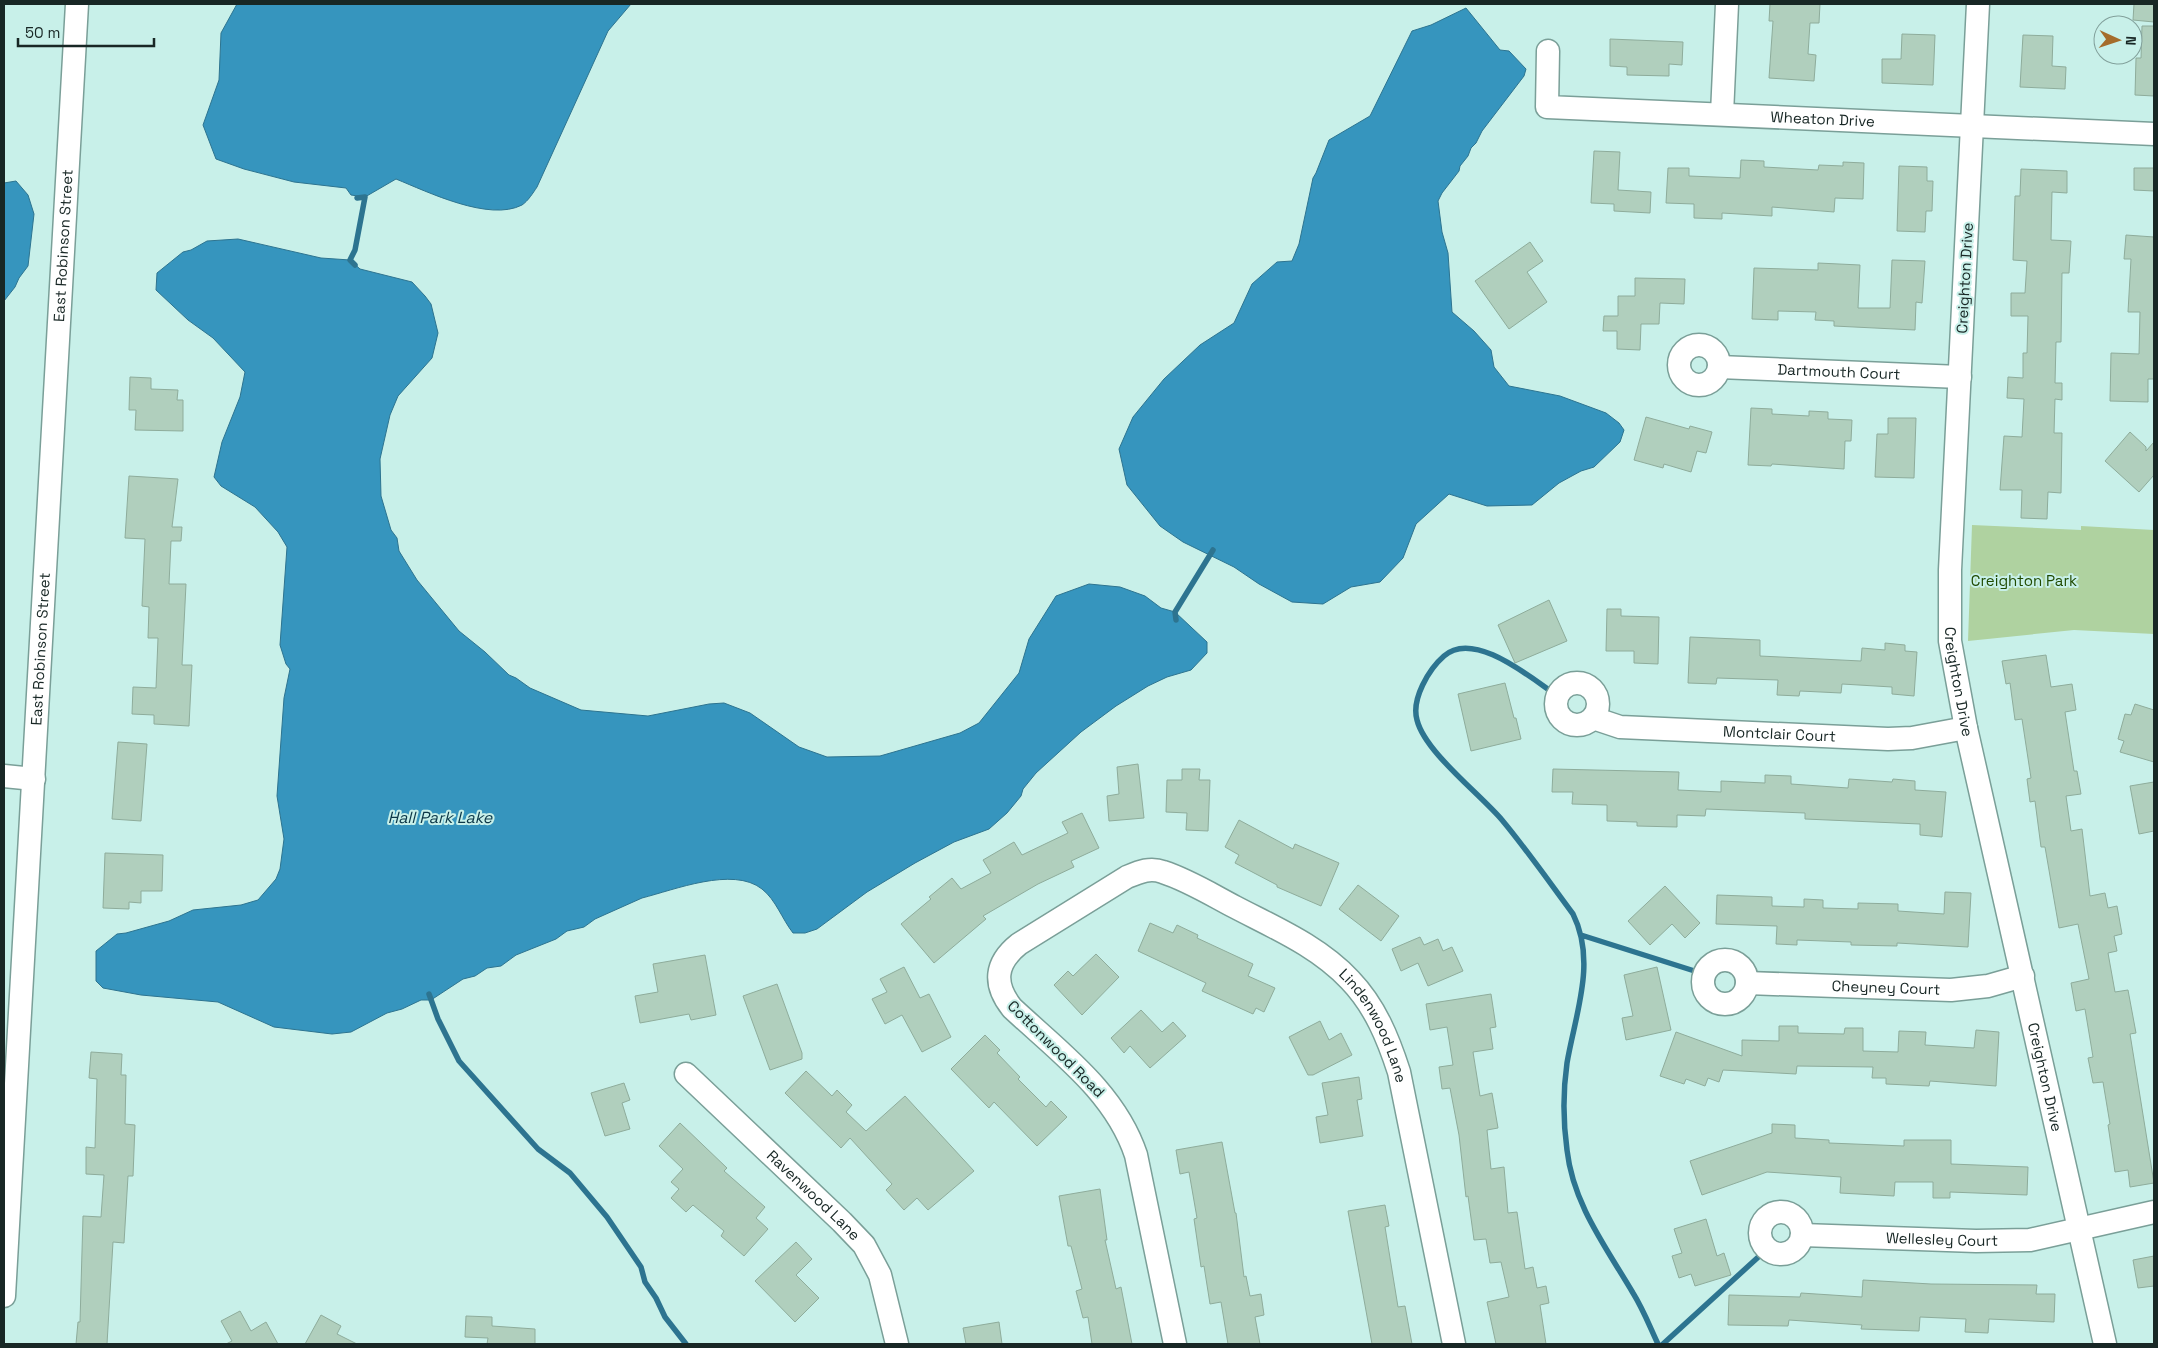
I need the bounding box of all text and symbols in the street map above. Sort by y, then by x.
scale bar [18,15,154,47]
north arrow [2093,15,2143,65]
text: 50 m [25,23,60,42]
text: N [2122,36,2140,46]
street label: Wheaton Drive [1770,107,1875,131]
street label: East Robinson Street [49,169,77,323]
street label: Creighton Drive [1952,222,1977,334]
street label: Dartmouth Court [1777,359,1901,384]
park label: Creighton Park [1971,571,2077,590]
street label: East Robinson Street [26,572,54,726]
street label: Creighton Drive [1941,627,1978,738]
street label: Montclair Court [1722,722,1836,746]
water label: Hall Park Lake [388,807,493,828]
street label: Lindenwood Lane [1335,964,1411,1084]
street label: Cheyney Court [1831,976,1941,999]
street label: Cottonwood Road [1004,996,1109,1101]
street label: Creighton Drive [2024,1021,2067,1133]
street label: Ravenwood Lane [763,1146,865,1244]
street label: Wellesley Court [1885,1228,1998,1250]

